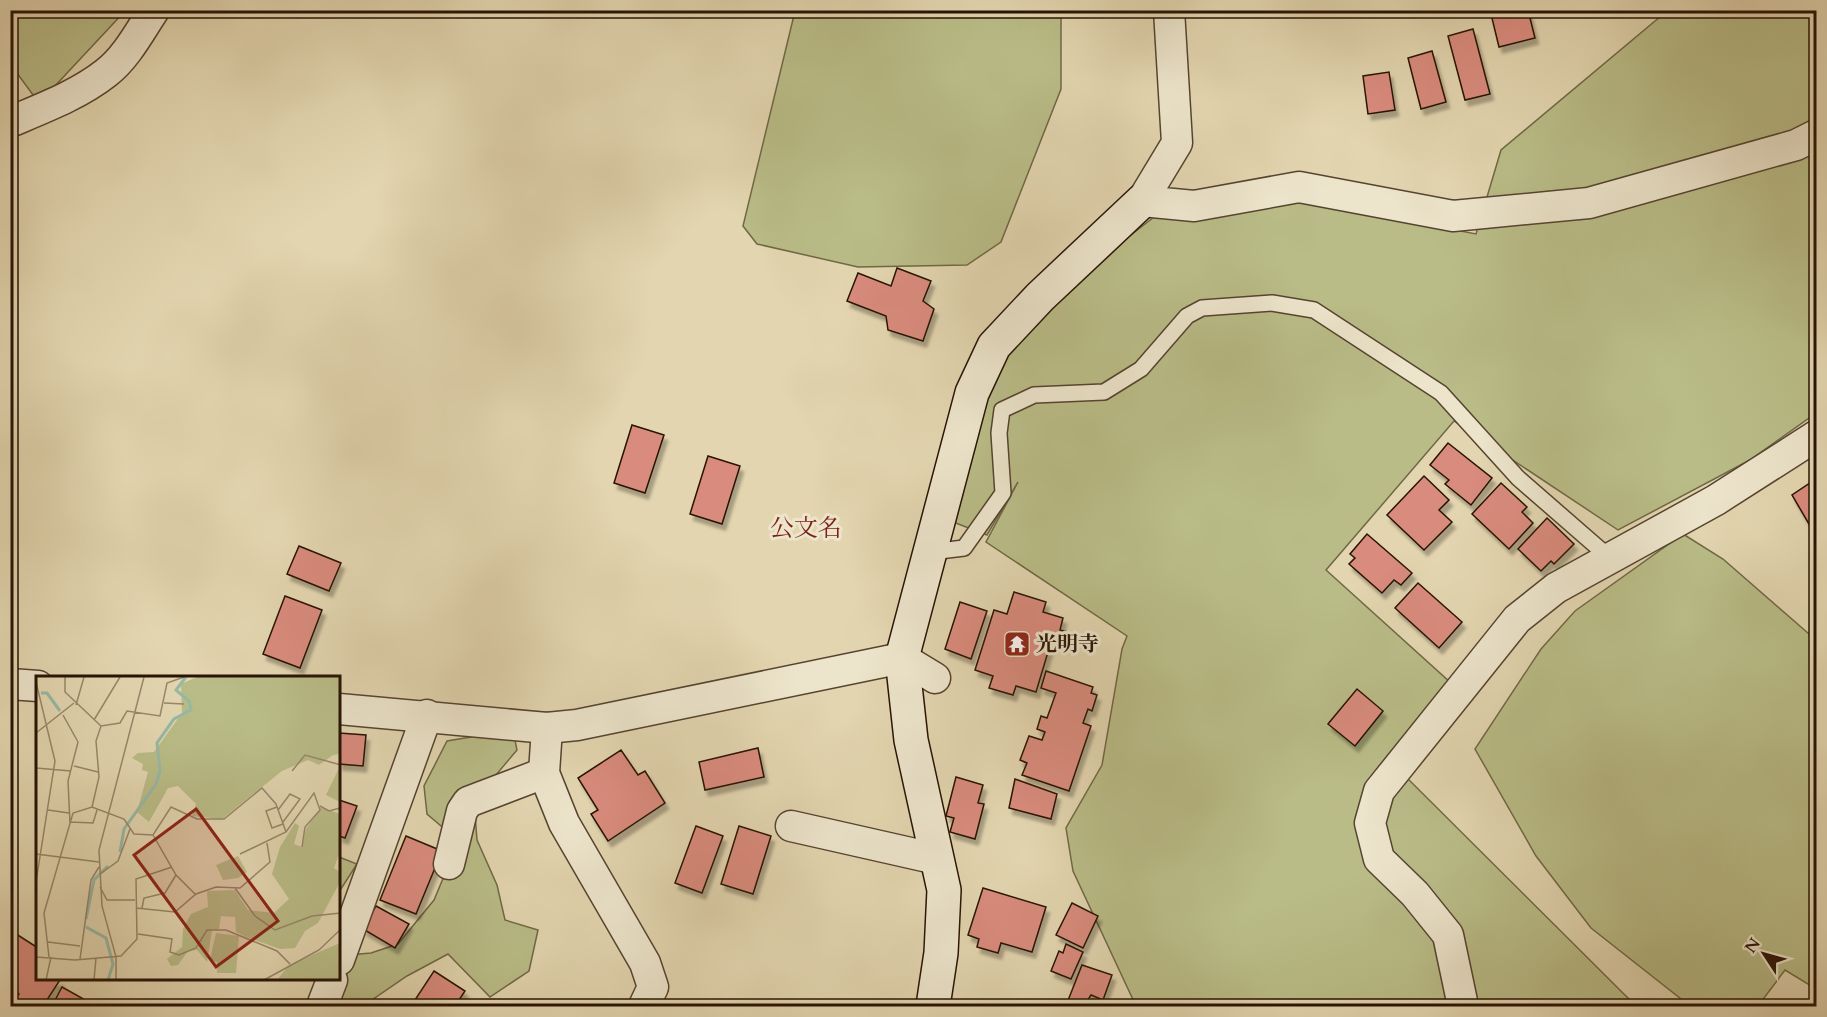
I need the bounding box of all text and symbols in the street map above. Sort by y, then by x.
district label: 公文名 [770,512,842,545]
temple icon: 光明寺 [1002,629,1032,659]
place label: 光明寺 [1036,630,1099,659]
inset map [36,676,340,981]
north arrow [1734,924,1794,984]
text: N [1740,934,1766,958]

